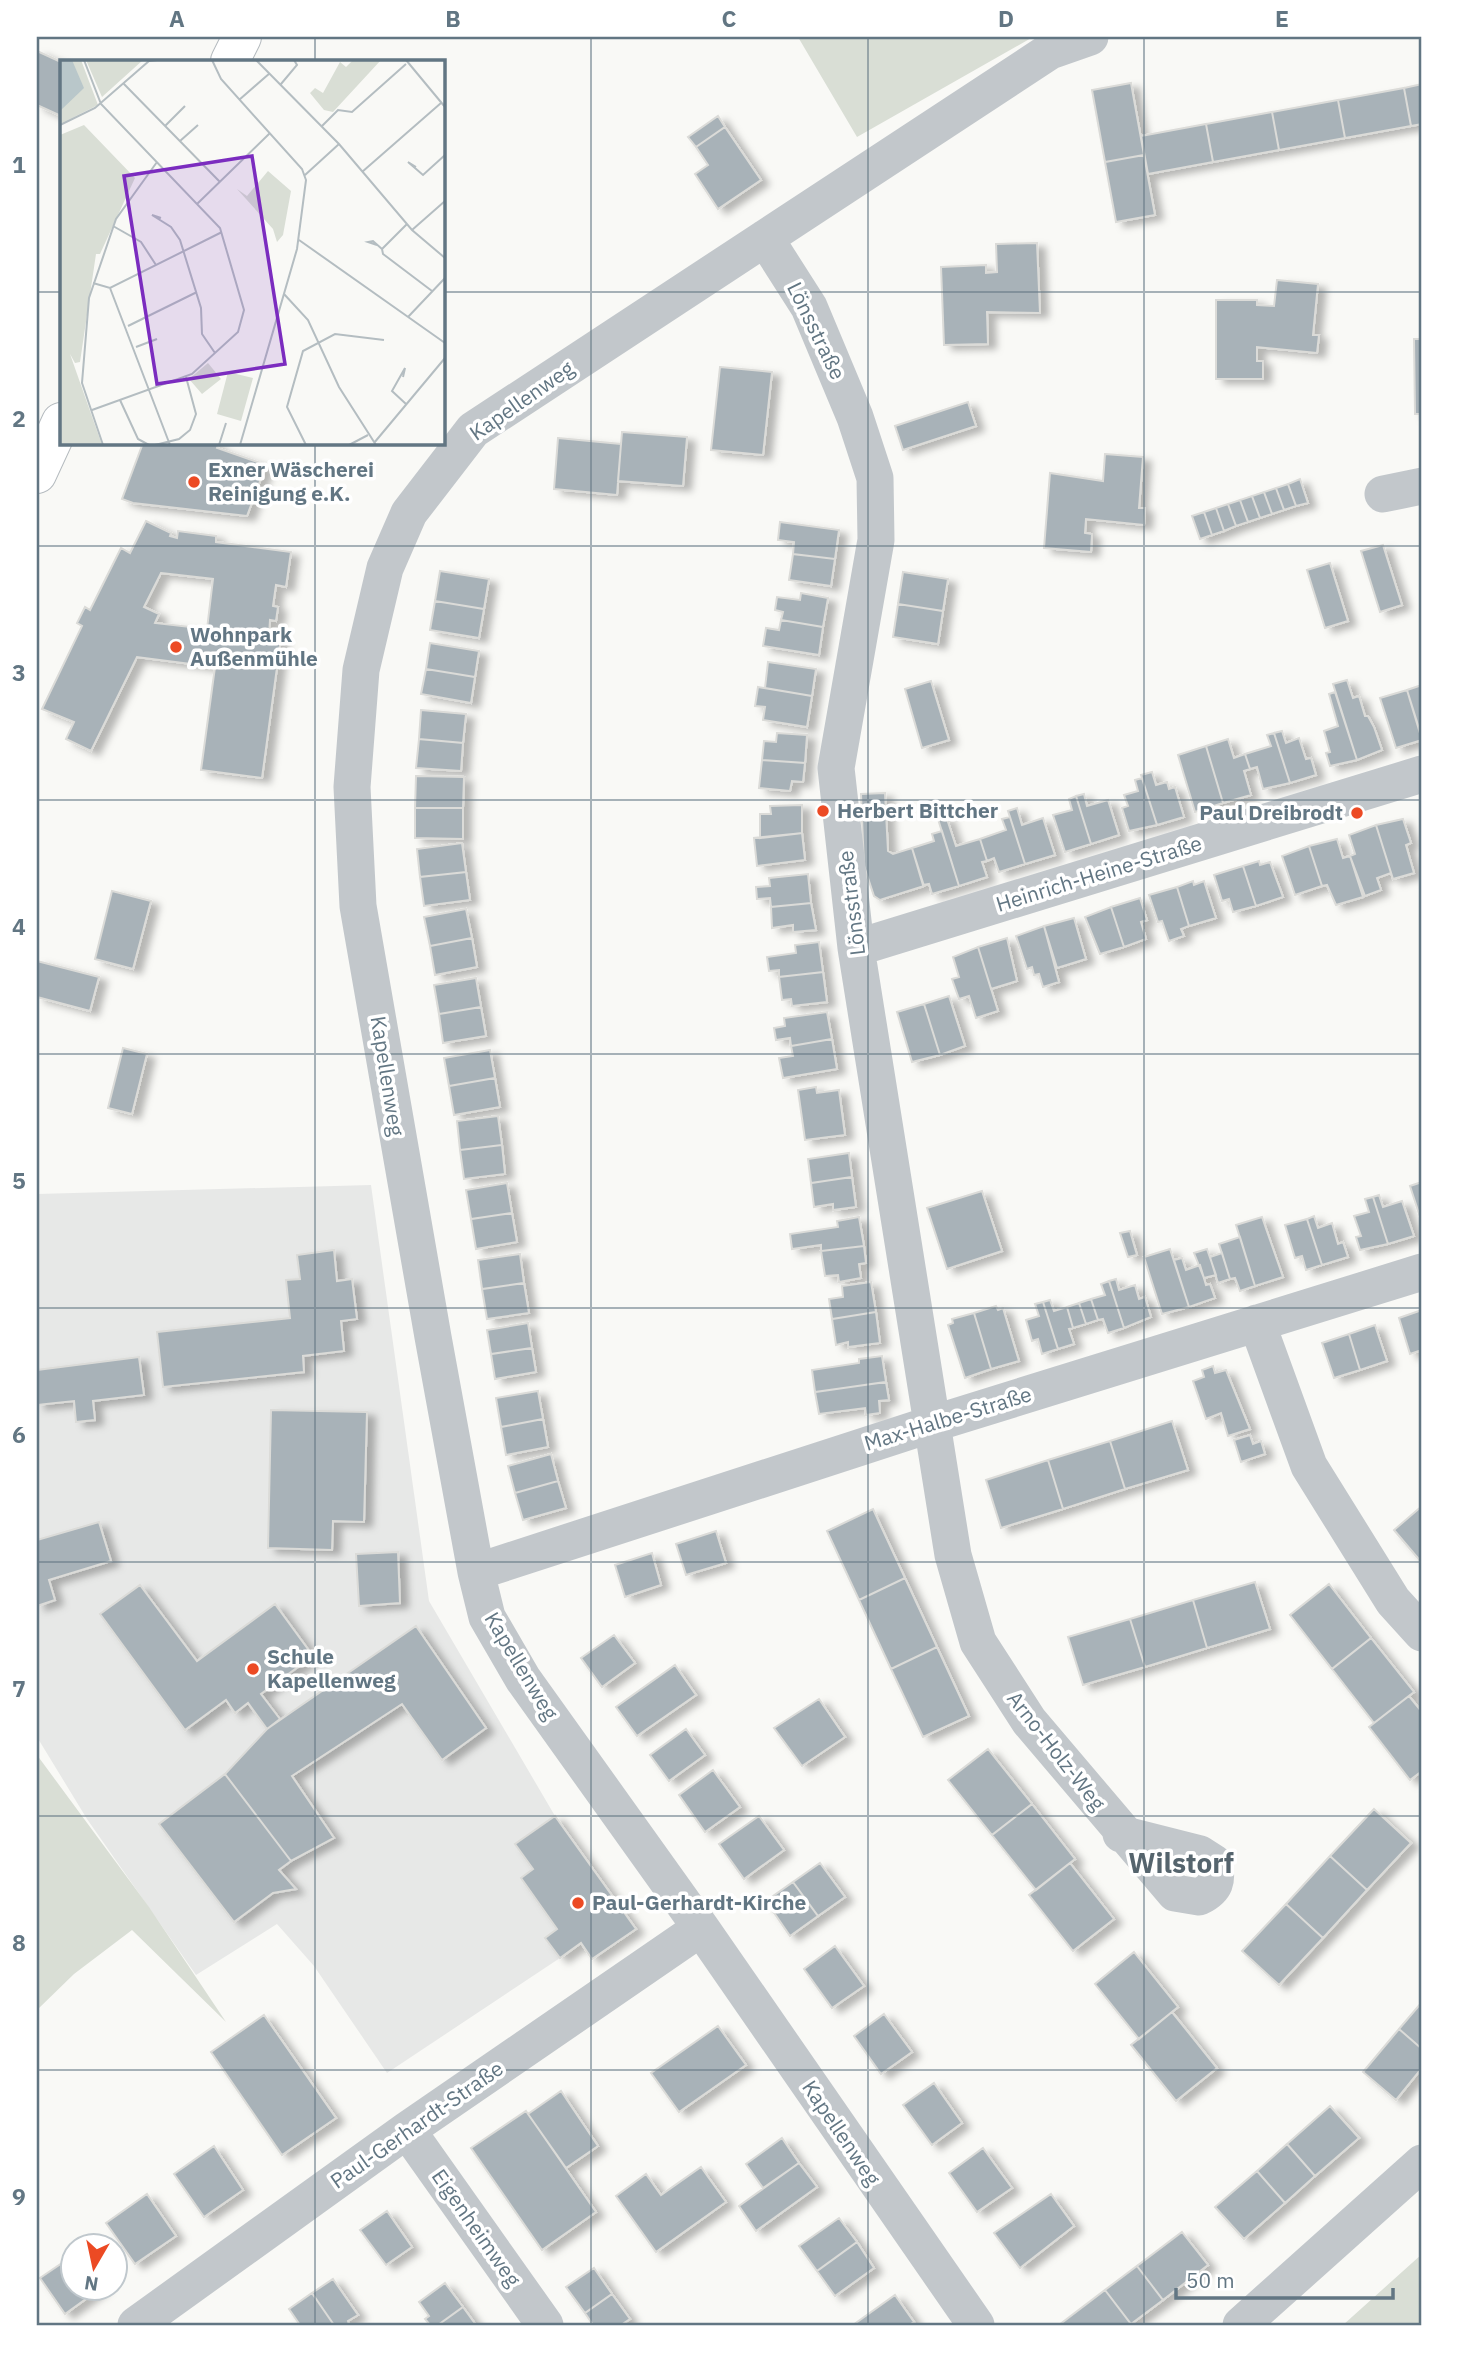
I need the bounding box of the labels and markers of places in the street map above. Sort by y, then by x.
place label: Exner Wäscherei Reinigung e.K. [208,455,374,507]
marker: Exner Wäscherei Reinigung e.K. [186,474,202,490]
place label: Wohnpark Außenmühle [190,620,318,672]
marker: Wohnpark Außenmühle [168,639,184,655]
place label: Herbert Bittcher [837,796,999,824]
place label: Paul Dreibrodt [1199,798,1343,826]
marker: Herbert Bittcher [815,803,831,819]
marker: Paul Dreibrodt [1349,805,1365,821]
place label: Schule Kapellenweg [267,1642,396,1694]
marker: Schule Kapellenweg [245,1661,261,1677]
place label: Paul-Gerhardt-Kirche [592,1888,807,1916]
marker: Paul-Gerhardt-Kirche [570,1895,586,1911]

